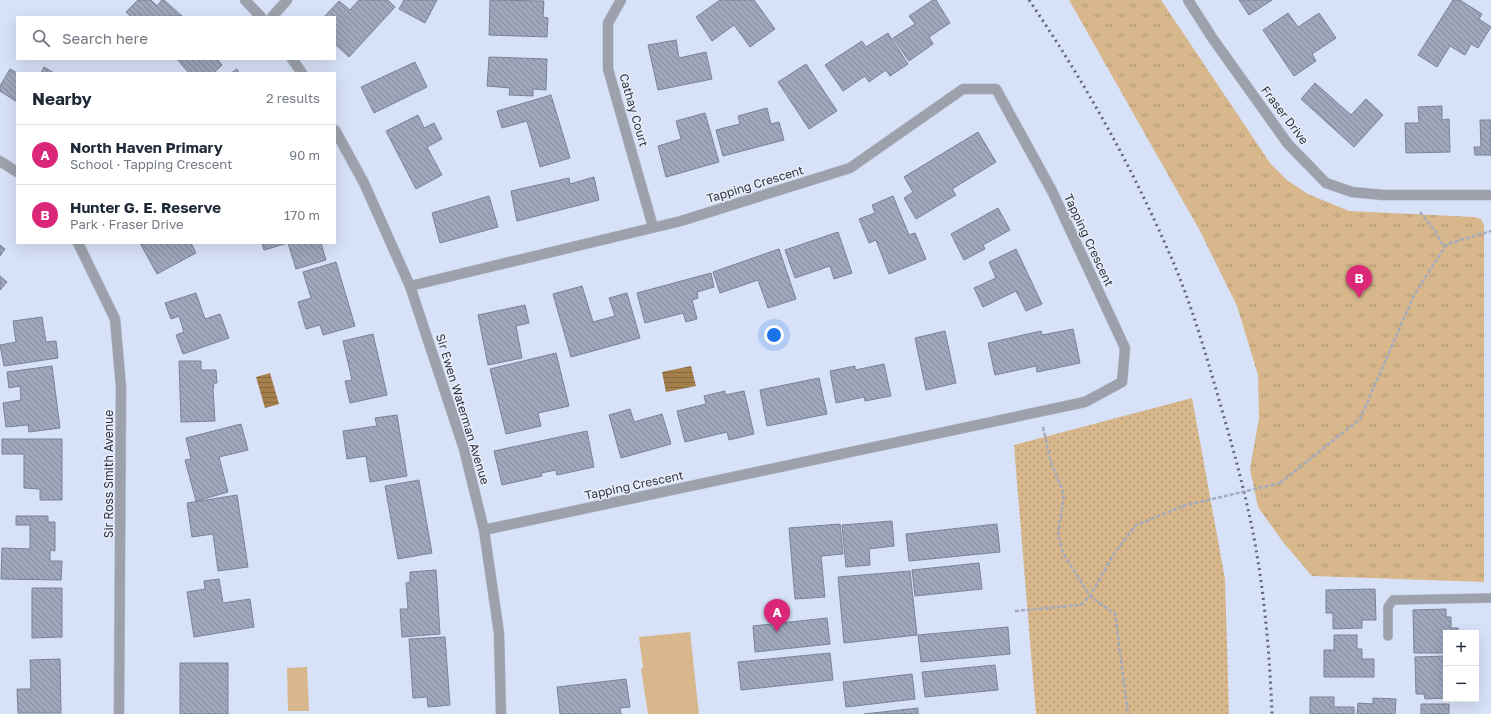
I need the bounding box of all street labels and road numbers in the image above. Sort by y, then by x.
street label: Cathay Court [616,72,652,149]
street label: Fraser Drive [1258,83,1312,147]
street label: Tapping Crescent [705,162,805,206]
street label: Tapping Crescent [1061,191,1117,289]
street label: Sir Ewen Waterman Avenue [433,332,493,486]
street label: Sir Ross Smith Avenue [101,410,116,538]
street label: Tapping Crescent [583,467,685,503]

